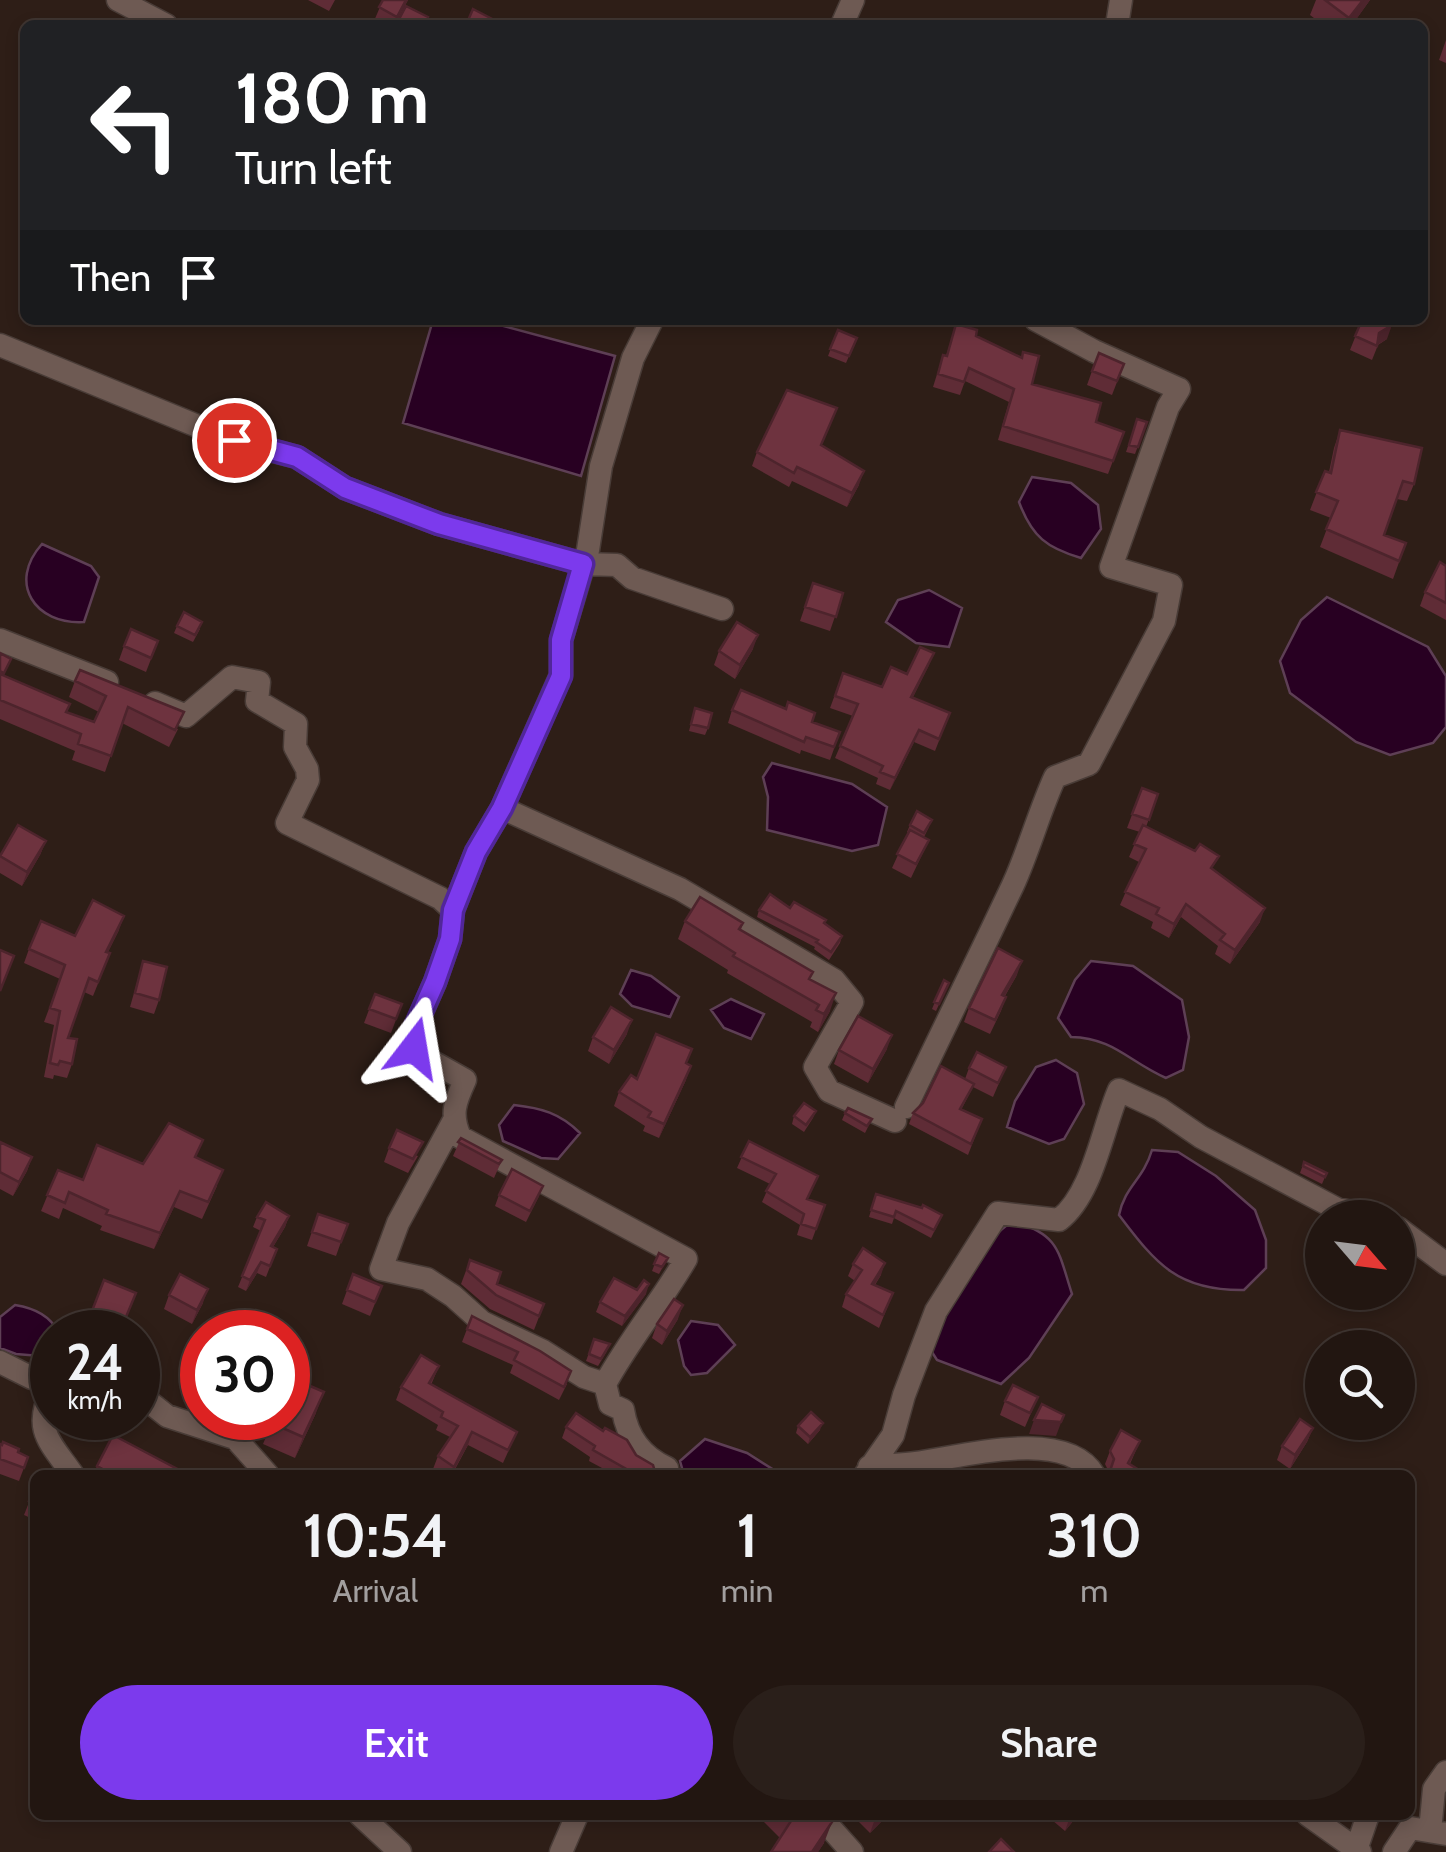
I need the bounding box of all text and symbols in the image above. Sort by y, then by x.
text: 180 m [235,55,429,141]
icon: left [70,60,200,190]
text: Turn left [235,141,392,195]
icon: arrive [171,250,226,305]
text: Then [70,254,151,301]
pin [192,398,277,483]
icon: arrive [207,413,262,468]
position arrow [362,996,466,1100]
north arrow [1305,1200,1415,1310]
map controls [1305,1200,1415,1440]
speed limit sign: 30 [180,1310,310,1440]
button: search [1305,1330,1415,1440]
text: 24 [66,1332,124,1393]
text: km/h [68,1385,122,1415]
text: 10:54 [303,1499,448,1572]
text: 1 [737,1499,758,1572]
text: 310 [1046,1499,1142,1572]
text: Arrival [333,1571,418,1610]
text: min [721,1571,774,1610]
text: m [1080,1571,1108,1610]
button: Exit [80,1685,713,1800]
button: Share [733,1685,1365,1800]

